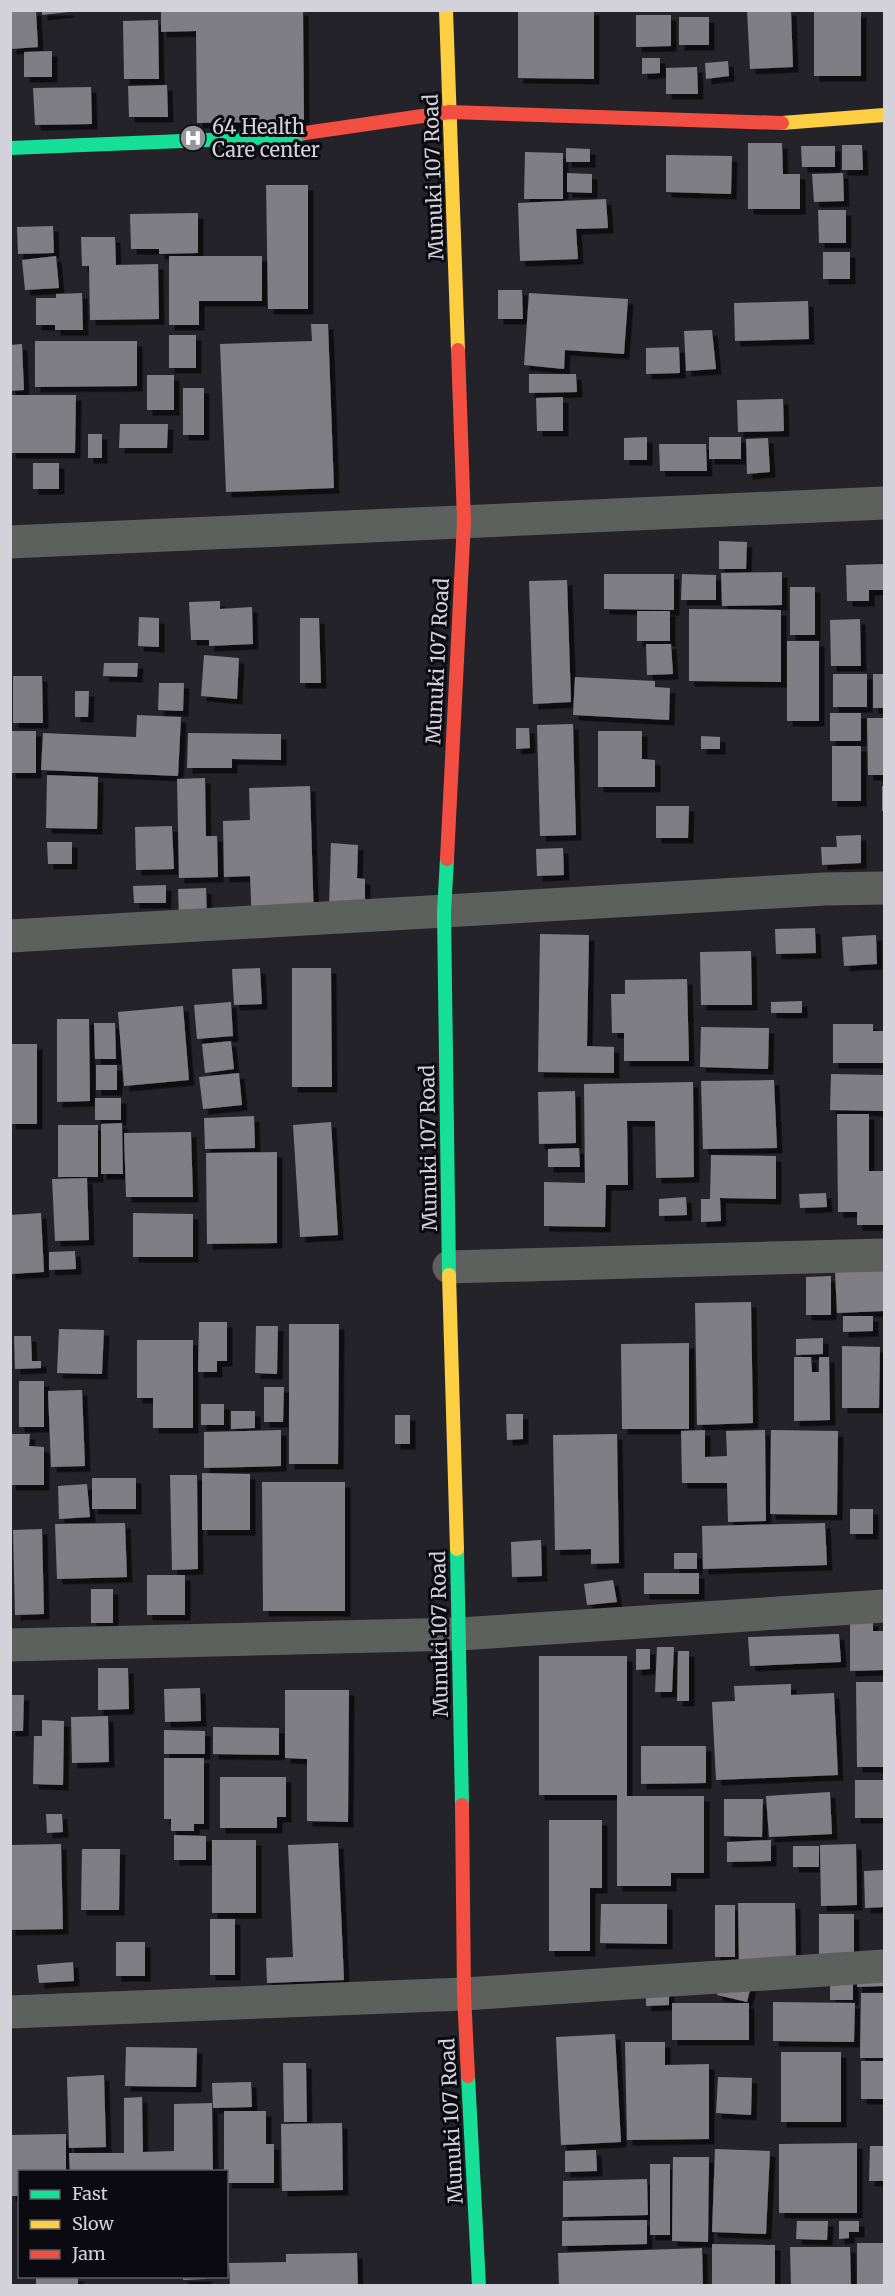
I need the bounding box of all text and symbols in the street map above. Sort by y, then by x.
street label: Munuki 107 Road [418,93,448,261]
place label: 64 Health Care center [212,114,320,162]
hospital icon: 64 Health Care center [178,123,208,153]
street label: Munuki 107 Road [420,577,454,745]
street label: Munuki 107 Road [414,1065,442,1231]
street label: Munuki 107 Road [425,1551,453,1717]
street label: Munuki 107 Road [434,2037,468,2205]
legend [18,2170,228,2278]
text: Fast [72,2182,108,2205]
text: Slow [72,2212,115,2235]
text: Jam [71,2242,106,2265]

